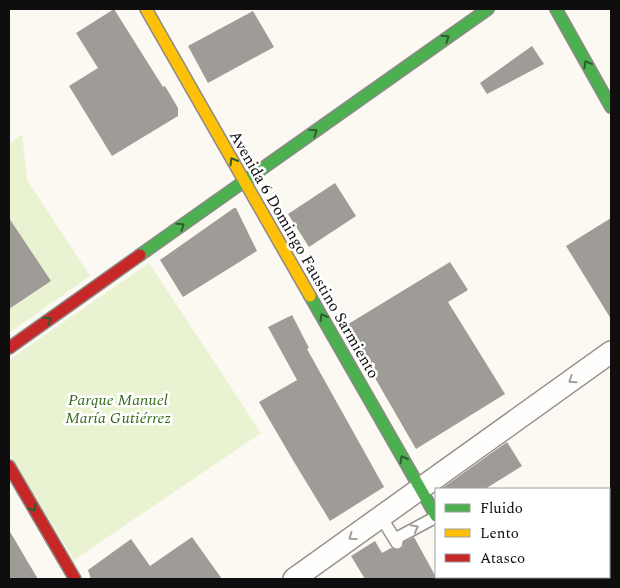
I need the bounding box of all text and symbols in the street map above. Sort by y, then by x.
one-way arrow [441,35,450,44]
one-way arrow [584,60,594,69]
street label: Avenida 6 Domingo Faustino Sarmiento [223,126,385,383]
one-way arrow [308,129,317,138]
one-way arrow [230,158,240,167]
one-way arrow [175,223,185,232]
one-way arrow [319,314,329,323]
one-way arrow [43,317,52,326]
one-way arrow [568,374,577,384]
park label: Parque Manuel María Gutiérrez [65,388,171,430]
one-way arrow [400,455,410,464]
legend [435,488,610,578]
text: Fluido [480,497,523,520]
one-way arrow [27,503,37,512]
text: Lento [480,522,519,545]
one-way arrow [410,524,419,534]
one-way arrow [349,531,358,540]
text: Atasco [480,547,525,570]

